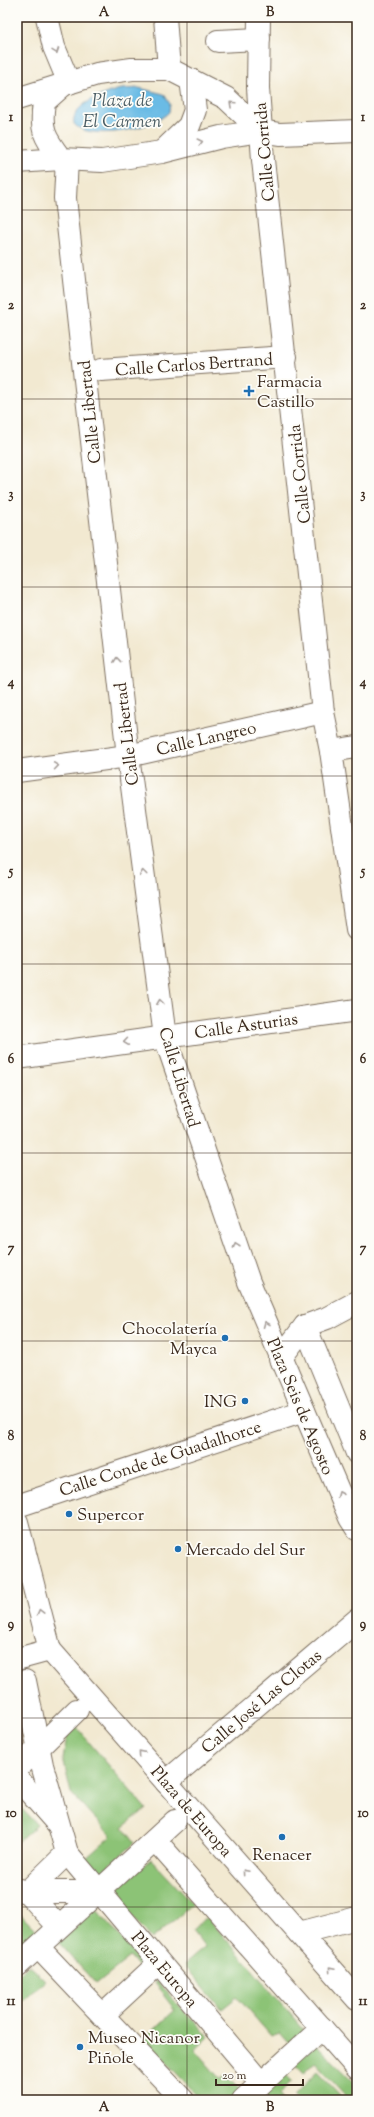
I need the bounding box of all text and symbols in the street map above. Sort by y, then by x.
text: A [99,4,110,22]
text: B [266,4,275,22]
one-way arrow [51,47,60,54]
water label: Plaza de El Carmen [83,89,162,136]
street label: Calle Corrida [250,101,282,202]
one-way arrow [230,102,237,109]
text: 1 [9,109,14,127]
text: 1 [361,109,366,127]
one-way arrow [197,139,203,147]
text: 2 [8,297,15,315]
text: 2 [360,297,367,315]
street label: Calle Carlos Bertrand [114,348,274,383]
street label: Calle Libertad [74,359,108,465]
place label: Farmacia Castillo [257,371,322,415]
marker: Farmacia Castillo [244,386,254,396]
street label: Calle Corrida [284,423,318,525]
text: 3 [8,486,14,504]
text: 3 [360,486,366,504]
one-way arrow [113,657,122,663]
text: 4 [7,674,15,692]
text: 4 [359,674,367,692]
street label: Calle Libertad [110,680,146,787]
street label: Calle Langreo [154,717,259,763]
one-way arrow [53,761,59,770]
text: 5 [8,863,14,881]
text: 5 [360,863,366,881]
one-way arrow [139,870,148,876]
one-way arrow [156,998,165,1005]
street label: Calle Asturias [193,1008,300,1046]
street label: Calle Libertad [151,1024,205,1131]
one-way arrow [123,1037,129,1046]
text: 6 [8,1051,15,1069]
text: 6 [360,1051,367,1069]
text: 7 [8,1240,15,1258]
text: 7 [360,1240,367,1258]
one-way arrow [232,1242,241,1249]
place label: Chocolatería Mayca [122,1318,217,1362]
one-way arrow [262,1320,270,1327]
marker: Chocolatería Mayca [220,1333,230,1343]
street label: Plaza Seis de Agosto [259,1334,339,1479]
place label: ING [204,1391,237,1415]
marker: ING [240,1396,250,1406]
street label: Calle Conde de Guadalhorce [57,1416,265,1504]
text: 8 [8,1428,15,1446]
text: 8 [360,1428,367,1446]
one-way arrow [336,1491,344,1498]
place label: Supercor [77,1504,145,1528]
marker: Supercor [64,1509,74,1519]
place label: Mercado del Sur [186,1539,306,1563]
marker: Mercado del Sur [173,1544,183,1554]
one-way arrow [37,1609,45,1616]
text: 9 [8,1616,15,1634]
text: 9 [360,1616,367,1634]
street label: Calle José Las Clotas [197,1645,328,1760]
one-way arrow [138,1750,146,1758]
street label: Plaza de Europa [144,1761,237,1863]
text: 10 [5,1805,17,1823]
text: 10 [357,1805,369,1823]
marker: Renacer [277,1832,287,1842]
place label: Renacer [252,1844,312,1868]
one-way arrow [243,1869,250,1876]
street label: Plaza Europa [124,1927,203,2014]
one-way arrow [329,1967,336,1974]
text: 11 [7,1993,16,2011]
text: 11 [359,1993,368,2011]
place label: Museo Nicanor Piñole [88,2027,201,2071]
marker: Museo Nicanor Piñole [75,2042,85,2052]
scale bar [216,2061,303,2087]
text: 20 m [222,2067,247,2085]
text: A [99,2099,110,2117]
text: B [266,2099,275,2117]

